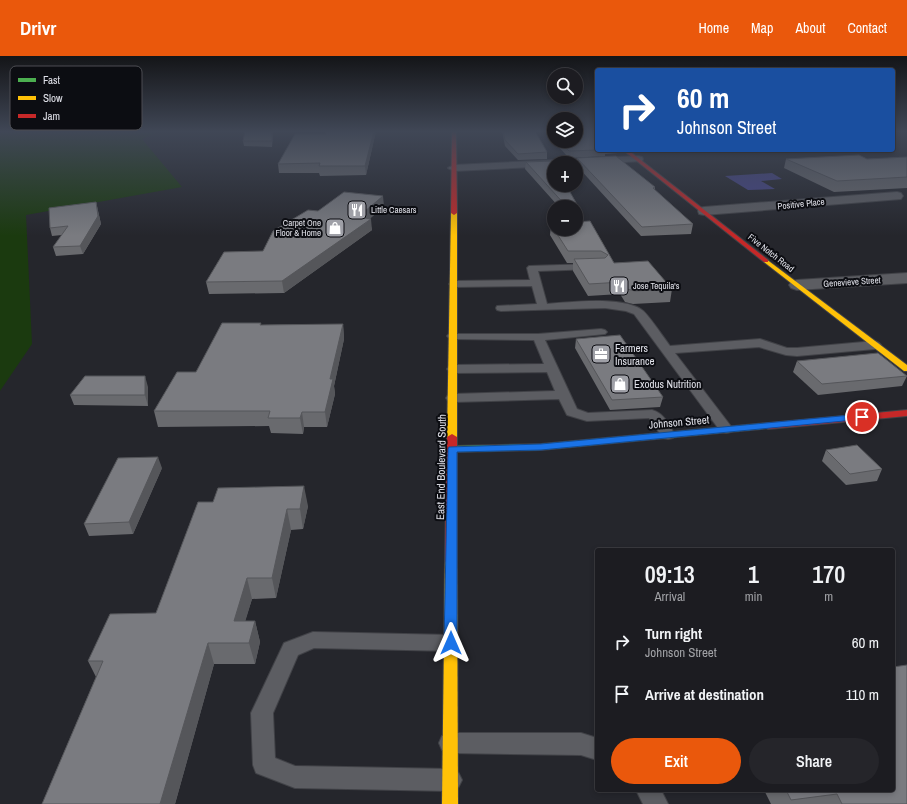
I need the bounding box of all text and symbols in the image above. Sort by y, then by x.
text: Drivr [20,15,56,41]
text: Home [698,19,729,37]
text: Map [751,19,773,37]
text: About [795,19,825,37]
text: Contact [847,19,887,37]
legend [10,66,142,130]
map controls [547,68,583,236]
button: search [547,68,583,104]
text: Fast [43,73,61,87]
text: 60 m [677,79,729,117]
icon: right [611,84,663,136]
text: Slow [43,91,63,105]
text: Jam [43,109,60,123]
button: layers [547,112,583,148]
text: Johnson Street [677,115,776,140]
button: + [547,156,583,192]
street label: Positive Place [777,196,825,212]
restaurant icon: Little Caesars [346,199,368,221]
button: − [547,200,583,236]
place label: Little Caesars [371,204,417,216]
place label: Carpet One Floor & Home [275,217,321,239]
shop icon: Carpet One Floor & Home [324,217,346,239]
street label: Five Notch Road [745,231,797,275]
street label: Genevieve Street [823,274,881,290]
restaurant icon: Jose Tequila's [608,275,630,297]
place label: Jose Tequila's [633,280,680,292]
place label: Farmers Insurance [615,341,655,368]
office icon: Farmers Insurance [590,343,612,365]
shop icon: Exodus Nutrition [609,373,631,395]
place label: Exodus Nutrition [634,377,701,391]
pin [845,400,879,434]
icon: arrive [851,406,873,428]
street label: Johnson Street [648,412,710,432]
street label: East End Boulevard South [433,414,449,520]
text: 09:13 [645,558,695,590]
text: 1 [748,558,759,590]
text: 170 [812,558,845,590]
text: Arrival [654,588,685,605]
text: min [745,588,762,605]
text: m [824,588,833,605]
position arrow [430,622,472,664]
text: Turn right [645,623,702,644]
icon: right [611,631,633,653]
text: 60 m [852,632,879,653]
text: Johnson Street [645,644,717,661]
icon: arrive [611,683,633,705]
text: Arrive at destination [645,684,764,705]
text: 110 m [846,684,879,705]
button: Exit [611,738,741,784]
button: Share [749,738,879,784]

